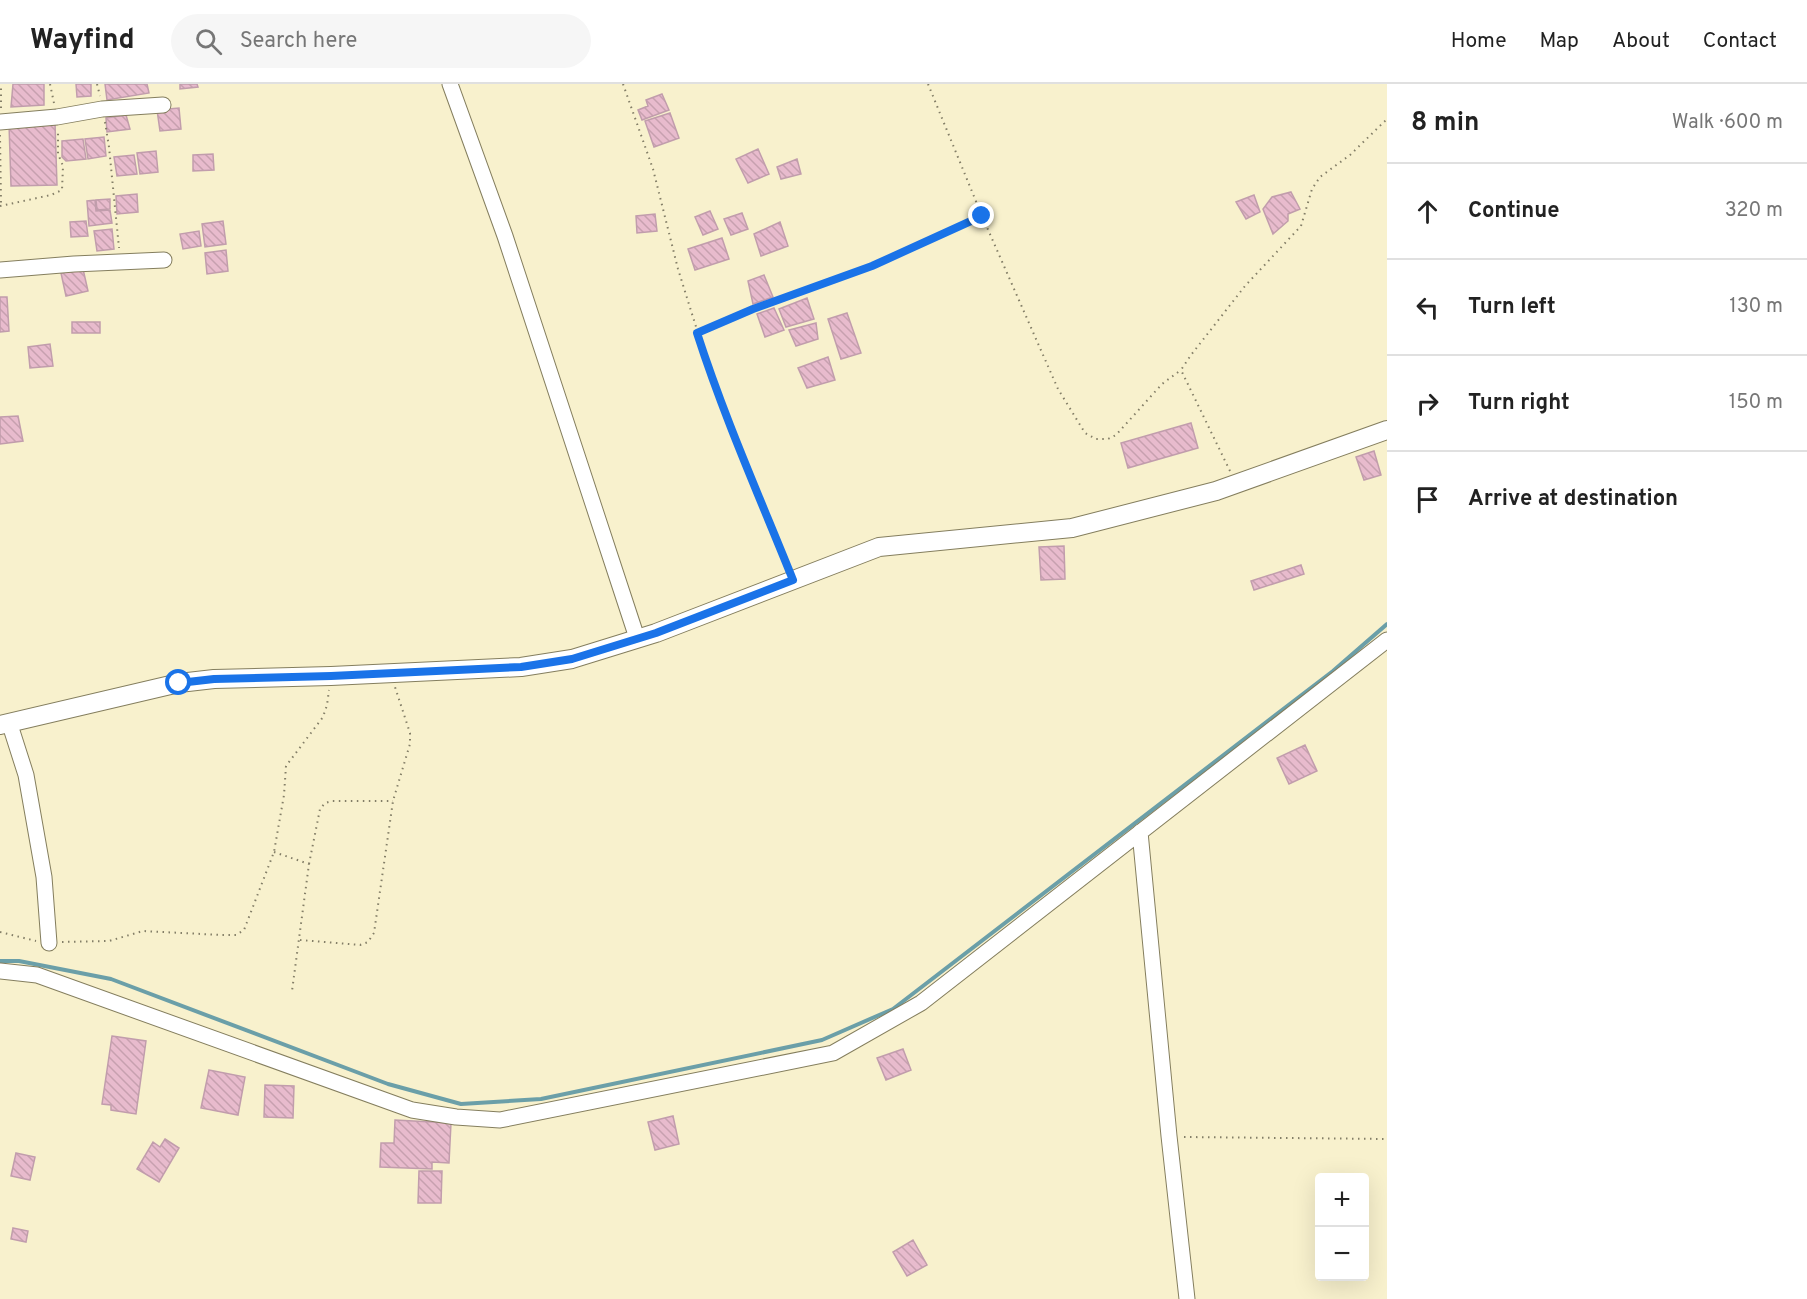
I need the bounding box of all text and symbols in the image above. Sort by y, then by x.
search box [171,14,591,68]
text: Wayfind [30,23,135,59]
icon: search [192,25,225,58]
text: Search here [240,28,357,55]
text: Home [1451,28,1507,55]
text: Map [1540,28,1579,55]
text: About [1612,28,1670,55]
text: Contact [1703,28,1777,55]
text: 8 min [1411,107,1479,140]
text: Walk · 600 m [1672,110,1783,136]
icon: ahead [1411,195,1444,228]
text: Continue [1468,198,1559,225]
text: 320 m [1725,198,1783,224]
route end [968,202,994,228]
icon: left [1411,291,1444,324]
text: Turn left [1468,294,1556,321]
text: 130 m [1729,294,1783,320]
icon: right [1411,387,1444,420]
text: Turn right [1468,390,1570,417]
text: 150 m [1729,390,1783,416]
icon: arrive [1411,483,1444,516]
text: Arrive at destination [1468,486,1678,513]
route start [165,669,191,695]
map controls [1315,1173,1369,1281]
button: + [1315,1173,1369,1227]
button: − [1315,1227,1369,1281]

